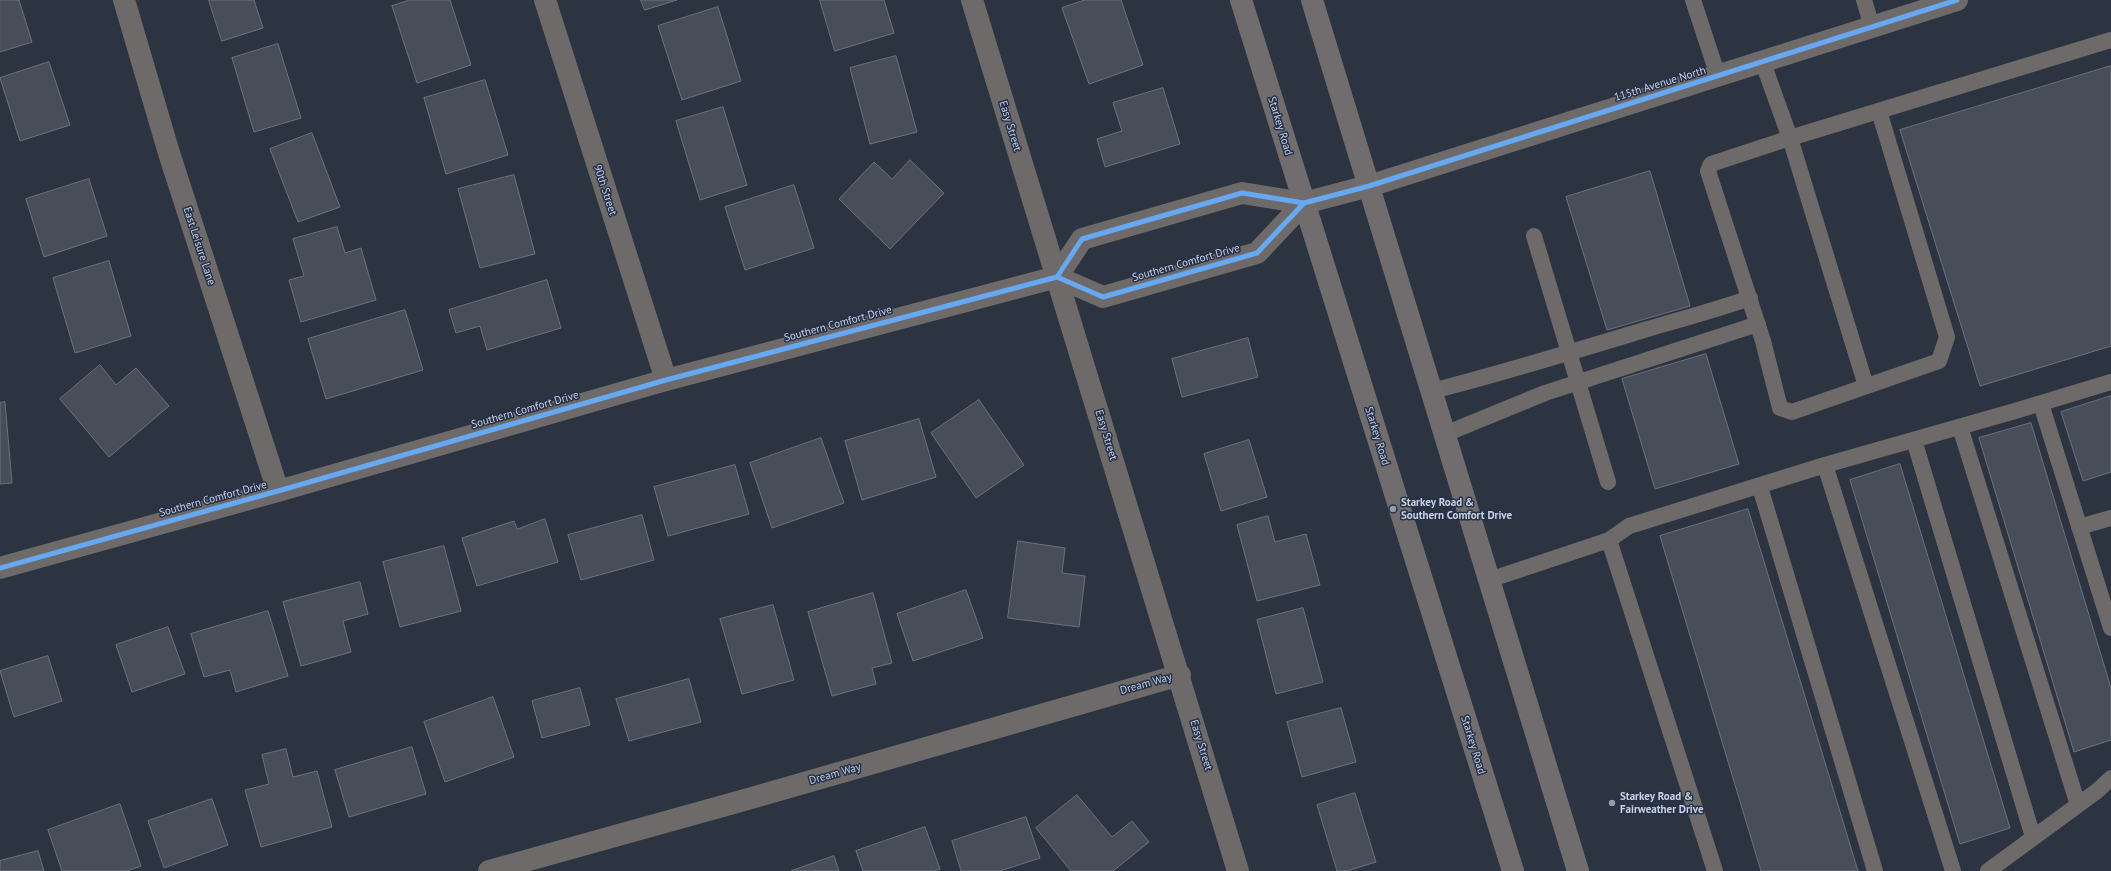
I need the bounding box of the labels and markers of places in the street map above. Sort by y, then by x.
place label: Starkey Road & Southern Comfort Drive [1401,496,1512,522]
marker: Starkey Road & Southern Comfort Drive [1388,504,1398,514]
place label: Starkey Road & Fairweather Drive [1620,790,1704,816]
marker: Starkey Road & Fairweather Drive [1607,798,1617,808]

